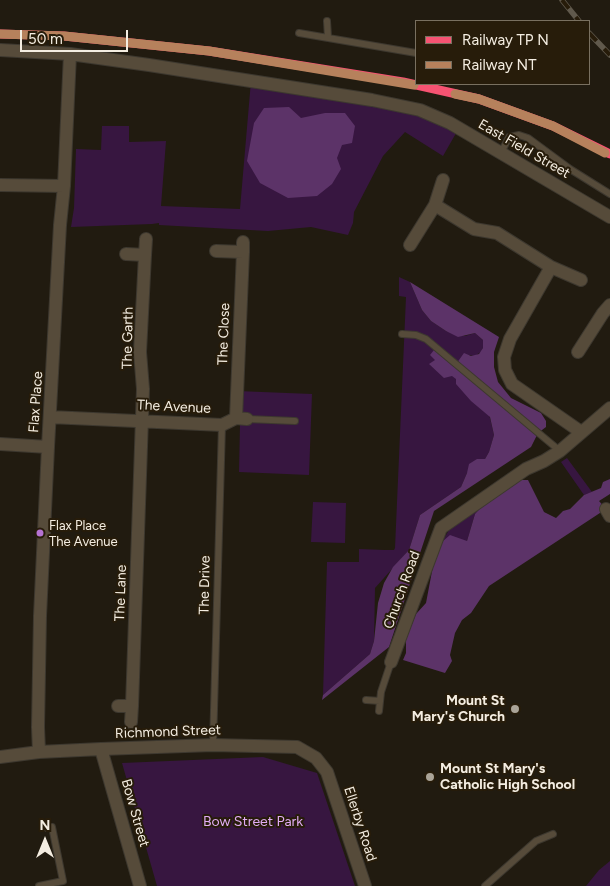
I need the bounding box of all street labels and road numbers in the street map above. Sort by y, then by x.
street label: East Field Street [475,116,573,182]
street label: The Close [215,303,233,365]
street label: The Garth [119,307,137,369]
street label: Flax Place [25,371,47,433]
street label: The Avenue [137,397,211,417]
street label: Church Road [380,549,424,631]
street label: The Drive [196,555,214,615]
street label: The Lane [112,564,130,622]
street label: Richmond Street [115,722,221,742]
street label: Bow Street [117,777,153,849]
street label: Ellerby Road [340,784,380,864]

